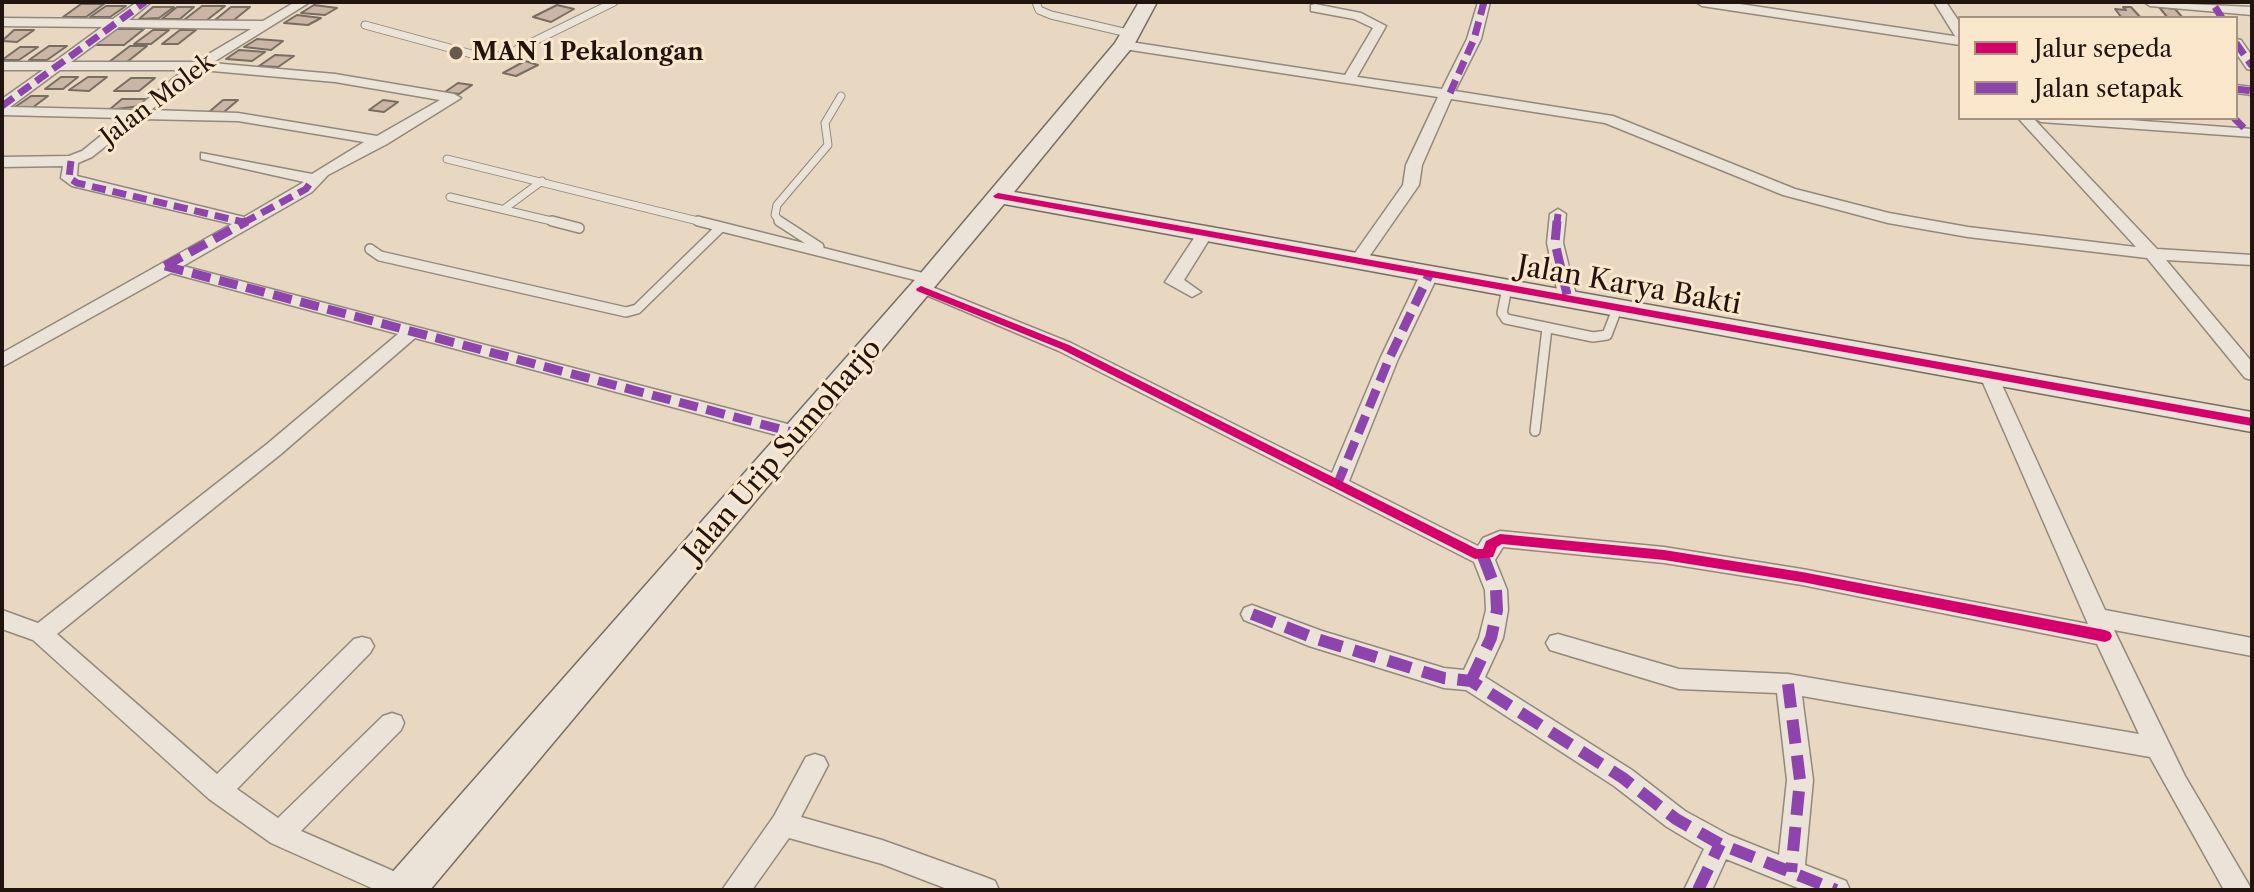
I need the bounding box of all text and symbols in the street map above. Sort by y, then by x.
legend [1958,16,2238,120]
text: Jalur sepeda [2034,34,2172,63]
place label: MAN 1 Pekalongan [472,39,704,67]
marker: MAN 1 Pekalongan [447,44,465,62]
street label: Jalan Molek [95,48,221,152]
text: Jalan setapak [2034,74,2182,103]
street label: Jalan Karya Bakti [1515,250,1743,322]
street label: Jalan Urip Sumoharjo [677,333,889,569]

